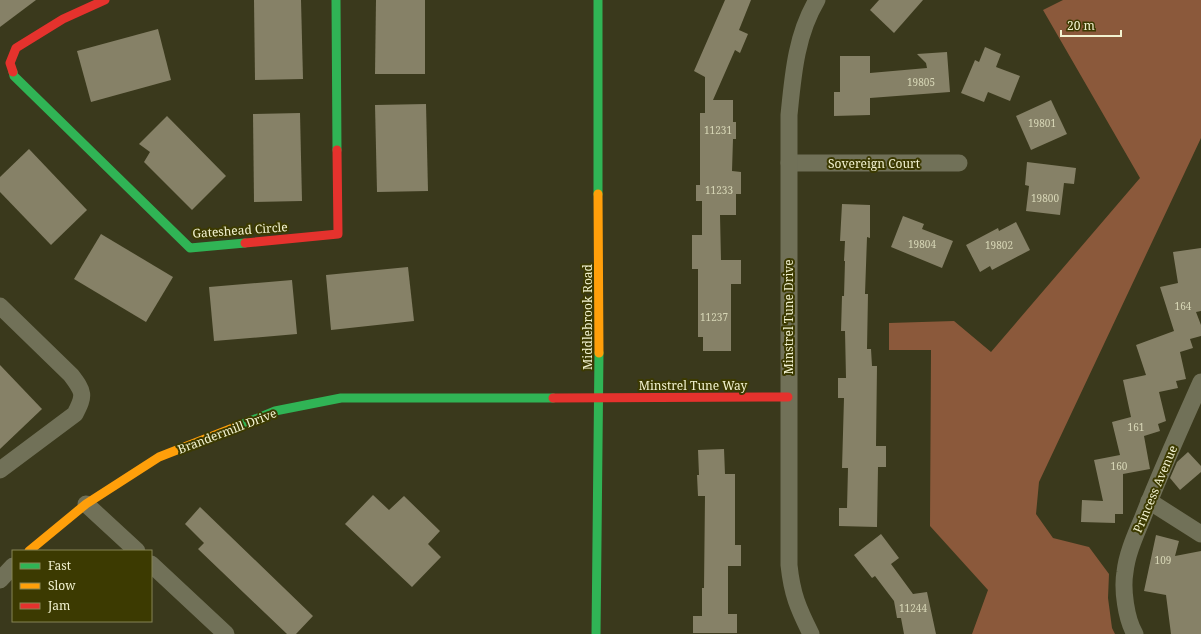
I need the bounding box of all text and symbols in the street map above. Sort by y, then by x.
scale bar [1061,12,1121,38]
text: 20 m [1067,17,1095,34]
house number: 19805 [907,75,935,89]
house number: 19801 [1028,116,1056,130]
house number: 11231 [704,123,732,137]
street label: Sovereign Court [828,155,920,172]
house number: 11233 [705,183,733,197]
house number: 19800 [1031,191,1059,205]
street label: Gateshead Circle [192,218,288,242]
house number: 19804 [908,237,936,251]
house number: 19802 [985,238,1013,252]
street label: Minstrel Tune Drive [780,259,797,375]
street label: Middlebrook Road [579,263,596,370]
house number: 164 [1175,299,1192,313]
house number: 11237 [700,310,728,324]
street label: Minstrel Tune Way [639,377,748,394]
street label: Brandermill Drive [175,404,279,458]
house number: 161 [1128,420,1144,434]
street label: Princess Avenue [1129,443,1181,535]
house number: 160 [1111,459,1128,473]
legend [12,550,152,622]
house number: 109 [1155,553,1171,567]
text: Fast [48,557,71,574]
text: Slow [48,577,76,594]
text: Jam [47,597,70,614]
house number: 11244 [899,601,927,615]

